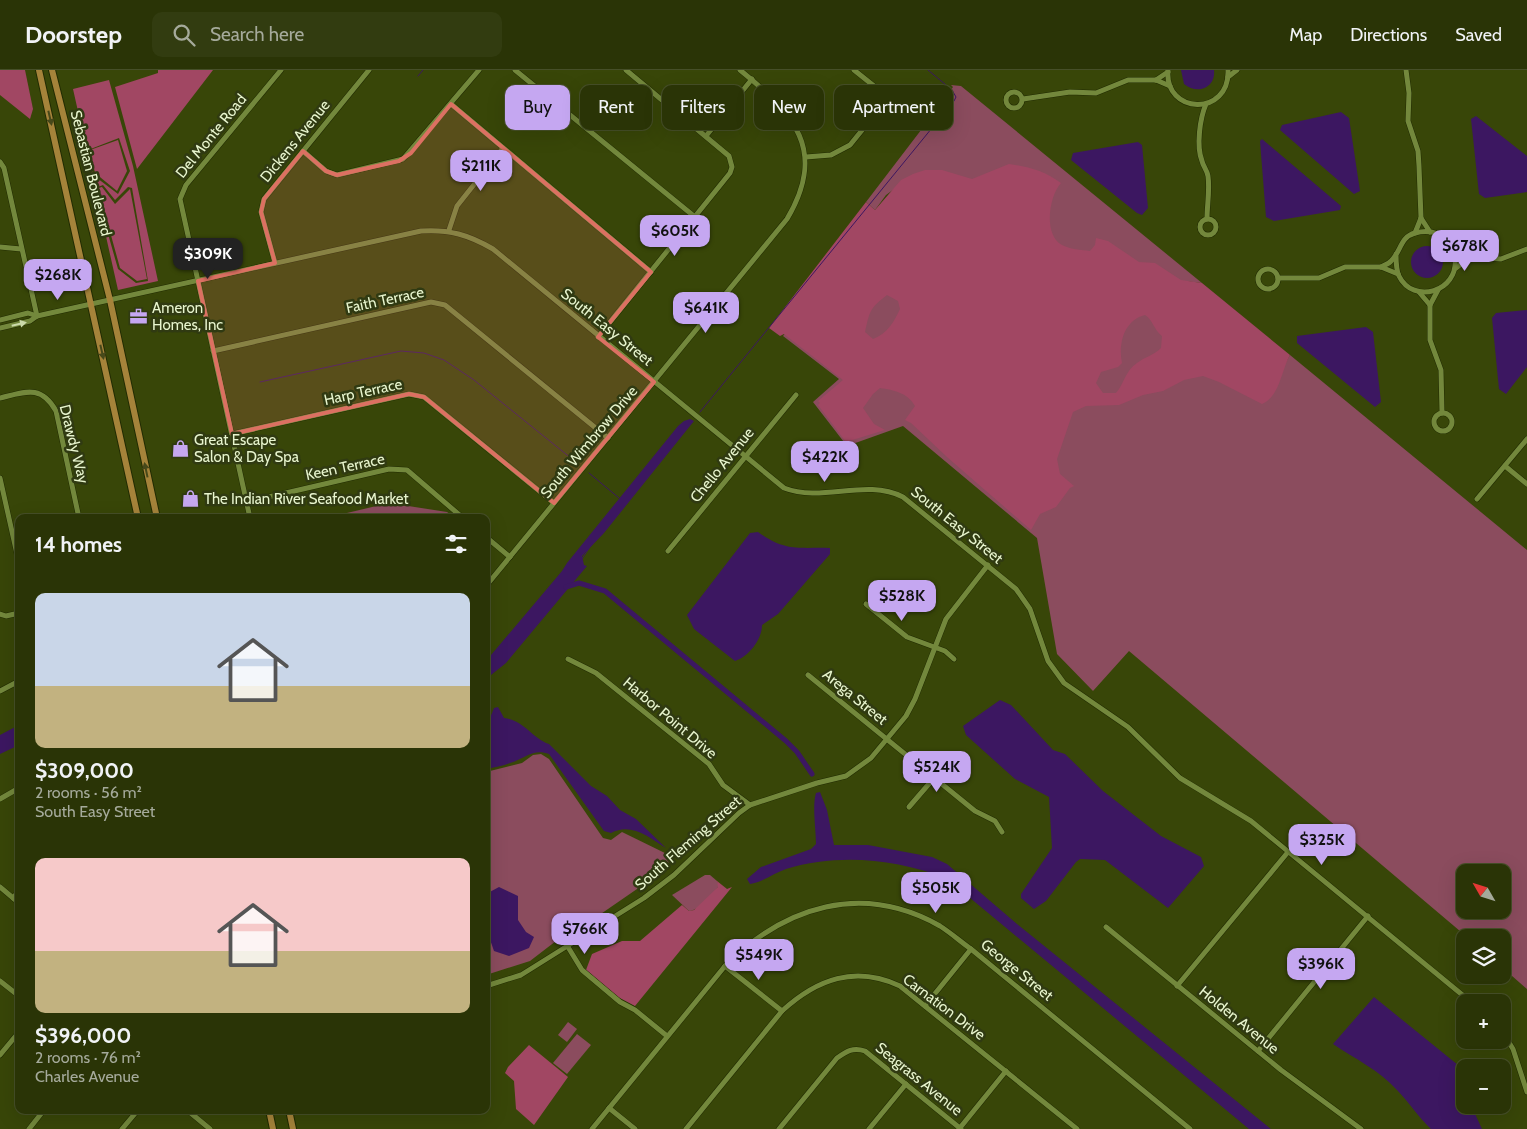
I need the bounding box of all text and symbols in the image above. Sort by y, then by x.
search box [152,12,502,57]
text: Doorstep [25,20,122,49]
icon: search [170,21,198,49]
text: Search here [210,23,304,46]
text: Map [1289,24,1322,46]
text: Directions [1350,24,1427,46]
text: Saved [1455,24,1502,46]
chip: Buy [505,85,570,130]
chip: Rent [580,85,652,130]
chip: Filters [662,85,744,130]
chip: New [754,85,824,130]
chip: Apartment [834,85,953,130]
street label: Del Monte Road [172,91,250,181]
street label: Dickens Avenue [256,96,334,186]
street label: Sebastian Boulevard [67,108,115,238]
one-way arrow [46,110,54,125]
pin: $211K [446,150,516,192]
text: $211K [461,156,501,175]
pin: $605K [640,214,710,257]
text: $605K [651,221,699,240]
pin: $678K [1430,230,1500,272]
text: $678K [1442,236,1488,255]
pin: $309K [173,238,243,280]
text: $309K [184,244,232,263]
pin: $268K [23,258,93,301]
text: $268K [35,265,81,284]
street label: Faith Terrace [344,283,426,317]
street label: South Easy Street [558,285,656,369]
pin: $641K [671,292,741,334]
text: $641K [684,298,728,317]
place label: Ameron Homes, Inc [152,299,223,334]
office icon: Ameron Homes, Inc [128,307,148,327]
one-way arrow [12,320,27,328]
one-way arrow [98,344,106,359]
street label: Harp Terrace [322,375,404,409]
street label: South Wimbrow Drive [537,382,641,502]
street label: Drawdy Way [56,403,93,486]
street label: Chello Avenue [686,424,758,506]
place label: Great Escape Salon & Day Spa [194,431,300,466]
shop icon: Great Escape Salon & Day Spa [170,439,190,459]
pin: $422K [790,440,860,483]
text: $422K [802,447,848,466]
street label: Keen Terrace [304,450,387,484]
one-way arrow [142,461,150,477]
street label: South Easy Street [908,483,1006,567]
shop icon: The Indian River Seafood Market [180,489,200,509]
place label: The Indian River Seafood Market [204,490,409,508]
icon: filters [442,530,470,558]
text: 14 homes [35,532,122,557]
pin: $528K [867,580,937,622]
text: $528K [879,586,925,605]
icon: home [208,625,298,715]
street label: Arega Street [819,665,891,729]
street label: Harbor Point Drive [619,673,721,763]
pin: $524K [902,750,972,793]
text: $524K [914,757,960,776]
text: $309,000 [35,758,134,783]
text: 2 rooms · 56 m² [35,783,142,802]
street label: South Fleming Street [631,792,745,894]
text: South Easy Street [35,802,155,821]
pin: $325K [1287,824,1357,866]
text: $325K [1300,830,1345,849]
north arrow [1456,864,1511,919]
map controls [1456,864,1511,1114]
pin: $505K [901,872,971,914]
text: $505K [912,878,960,897]
icon: home [208,890,298,980]
pin: $766K [550,912,620,955]
text: $766K [562,919,608,938]
button: layers [1456,929,1511,984]
street label: George Street [977,935,1057,1005]
pin: $549K [724,938,794,981]
text: $549K [736,945,782,964]
pin: $396K [1286,948,1356,990]
text: $396K [1298,954,1344,973]
street label: Carnation Drive [899,970,989,1044]
street label: Holden Avenue [1195,982,1283,1058]
button: + [1456,994,1511,1049]
text: $396,000 [35,1023,131,1048]
street label: Seagrass Avenue [872,1039,966,1120]
text: 2 rooms · 76 m² [35,1048,141,1067]
button: − [1456,1059,1511,1114]
text: Charles Avenue [35,1067,139,1086]

